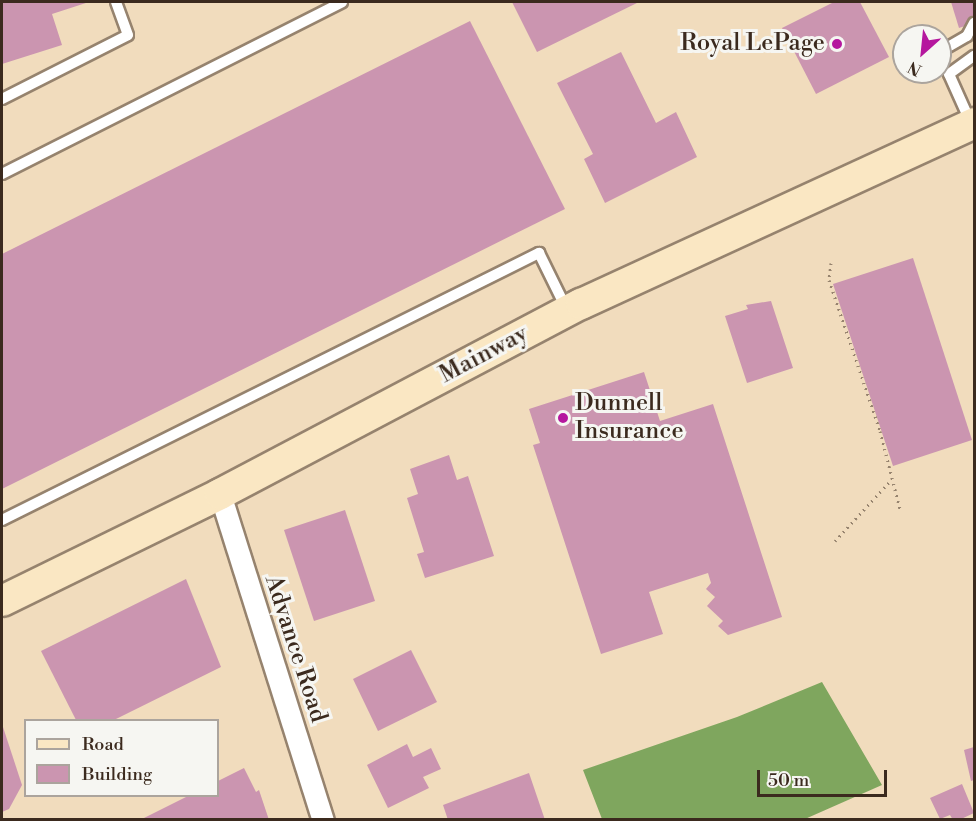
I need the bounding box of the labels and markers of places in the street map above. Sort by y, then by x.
place label: Royal LePage [680,30,825,58]
marker: Royal LePage [830,37,844,51]
place label: Dunnell Insurance [575,390,684,446]
marker: Dunnell Insurance [556,411,570,425]

